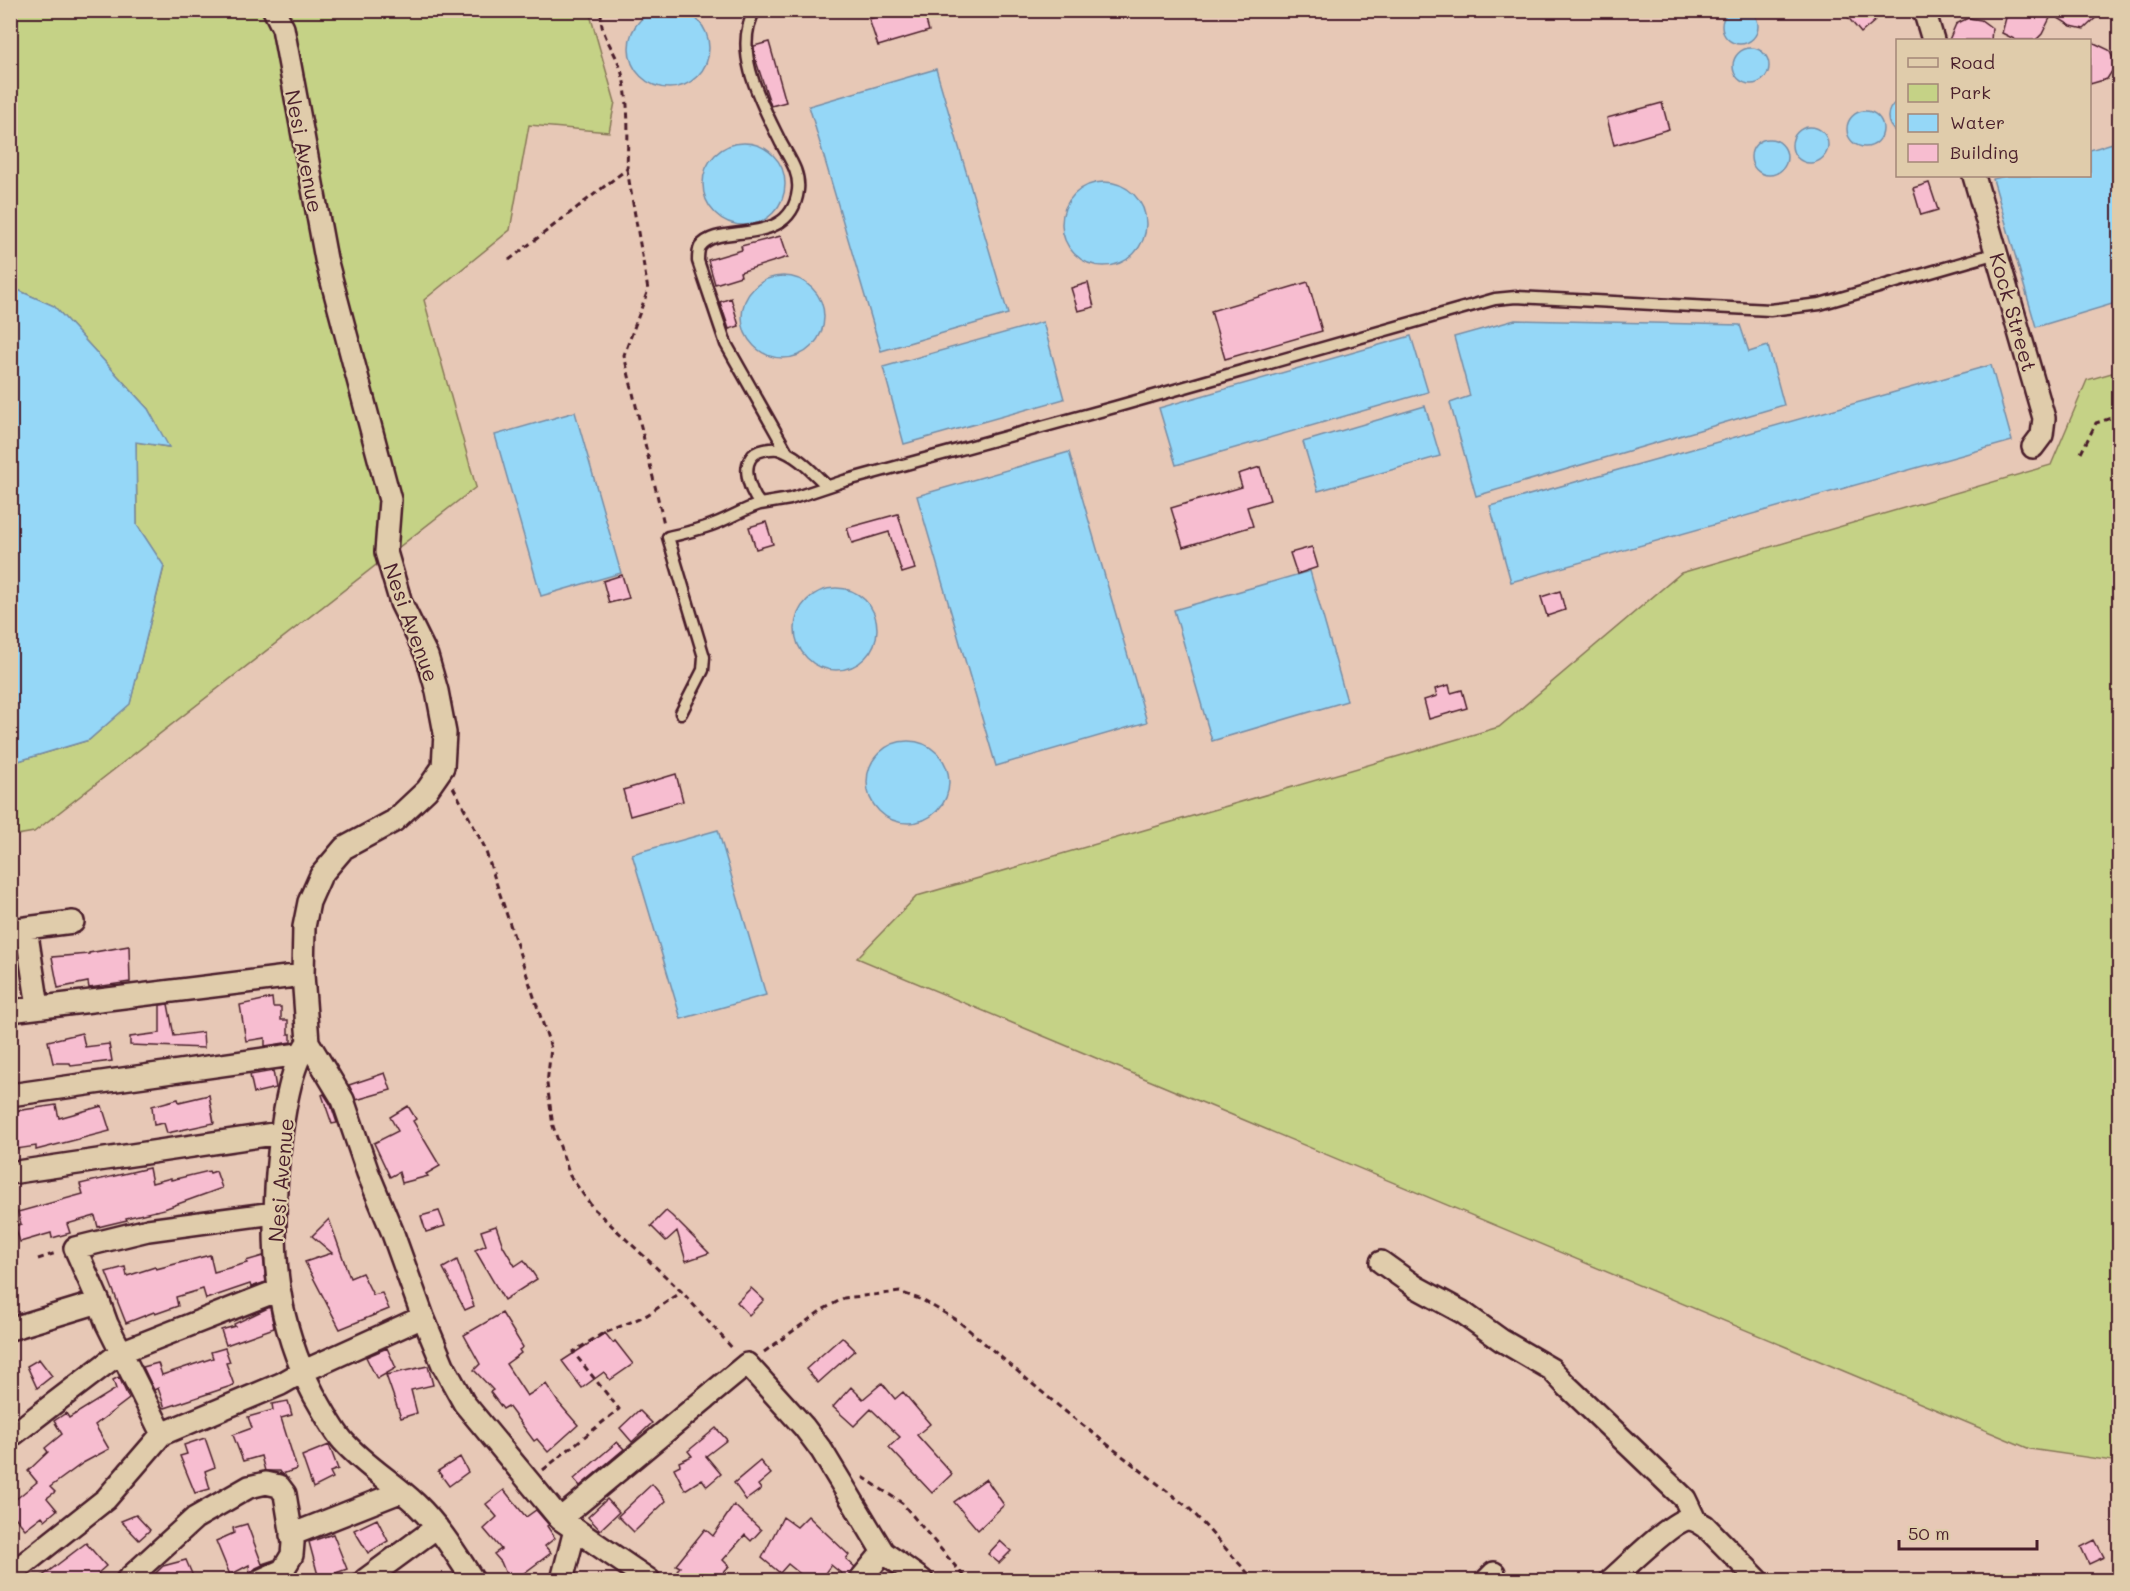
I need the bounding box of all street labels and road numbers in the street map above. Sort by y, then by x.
street label: Nesi Avenue [280,87,330,215]
street label: Kock Street [1984,250,2044,374]
street label: Nesi Avenue [378,559,446,685]
street label: Nesi Avenue [261,1117,299,1243]

